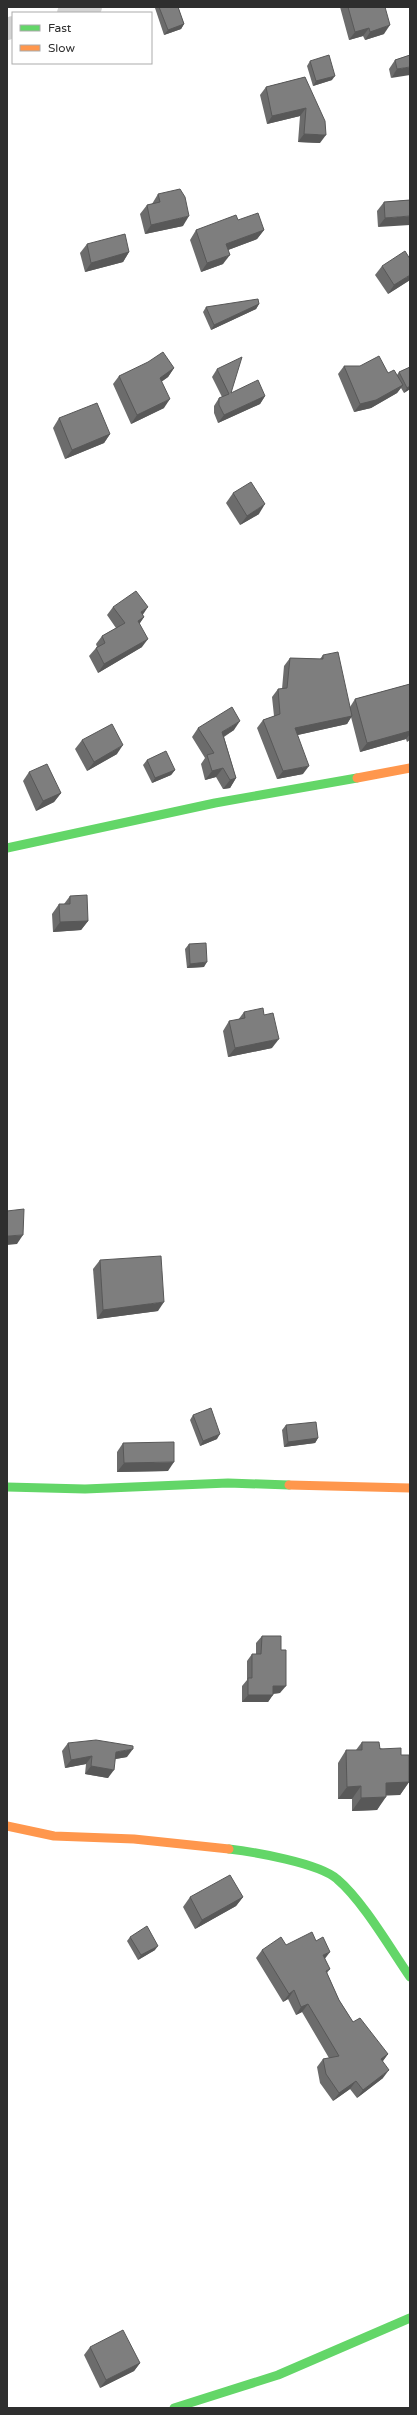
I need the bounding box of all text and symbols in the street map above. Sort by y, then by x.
legend [12,12,152,64]
text: Fast [48,21,72,35]
text: Slow [48,41,75,55]

